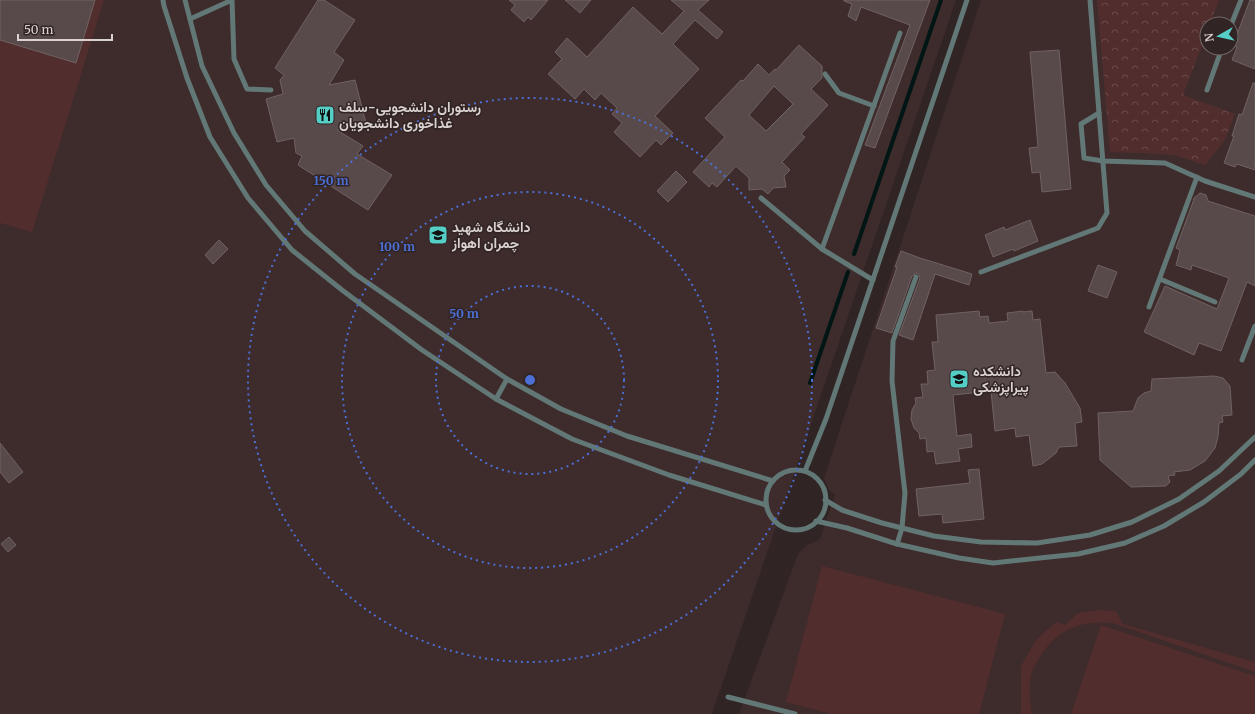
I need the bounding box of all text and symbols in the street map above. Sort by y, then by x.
scale bar [18,16,112,42]
north arrow [1199,16,1239,56]
text: 50 m [24,22,53,37]
text: N [1202,32,1217,43]
place label: رستوران دانشجویی-سلف غذاخوری دانشجویان [339,98,481,132]
restaurant icon: رستوران دانشجویی-سلف غذاخوری دانشجویان [314,104,336,126]
text: 150 m [314,173,349,188]
place label: دانشگاه شهید چمران اهواز [451,218,531,253]
school or university icon: دانشگاه شهید چمران اهواز [427,224,449,246]
text: 100 m [379,239,415,254]
text: 50 m [449,306,479,321]
place label: دانشکده پیراپزشکی [973,362,1029,397]
school or university icon: دانشکده پیراپزشکی [948,368,970,390]
centre of rings [523,373,537,387]

